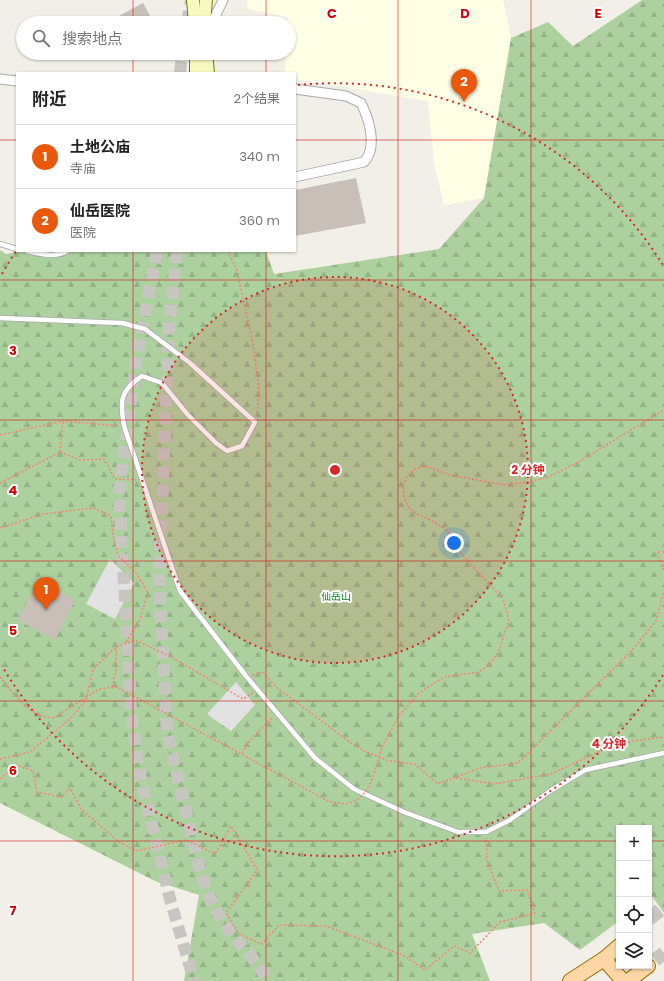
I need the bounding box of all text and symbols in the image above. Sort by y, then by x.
text: C [327,4,337,23]
text: D [460,4,470,23]
text: E [594,4,602,23]
search box [16,16,296,60]
icon: search [30,27,52,49]
text: 搜索地点 [62,28,122,49]
pin: 2 [451,69,477,102]
text: 附近 [32,87,66,111]
text: 2个结果 [234,89,280,108]
text: 土地公庙 [70,136,130,157]
text: 1 [43,147,47,166]
text: 340 m [239,147,280,166]
text: 寺庙 [70,159,96,178]
text: 仙岳医院 [70,200,130,221]
text: 2 [41,211,49,230]
text: 360 m [239,211,280,230]
text: 医院 [70,223,96,242]
text: 3 [9,341,17,360]
text: 2 分钟 [511,461,545,478]
centre of rings [328,463,342,477]
text: 4 [9,481,18,500]
your location [444,533,464,553]
pin: 1 [33,577,59,610]
park label: 仙岳山 [321,589,351,604]
text: 5 [9,621,17,640]
text: 4 分钟 [592,735,626,752]
text: 6 [9,761,17,780]
map controls [616,825,652,969]
button: + [616,825,652,861]
button: − [616,861,652,897]
button: locate [616,897,652,933]
text: 7 [10,901,17,920]
button: layers [616,933,652,969]

